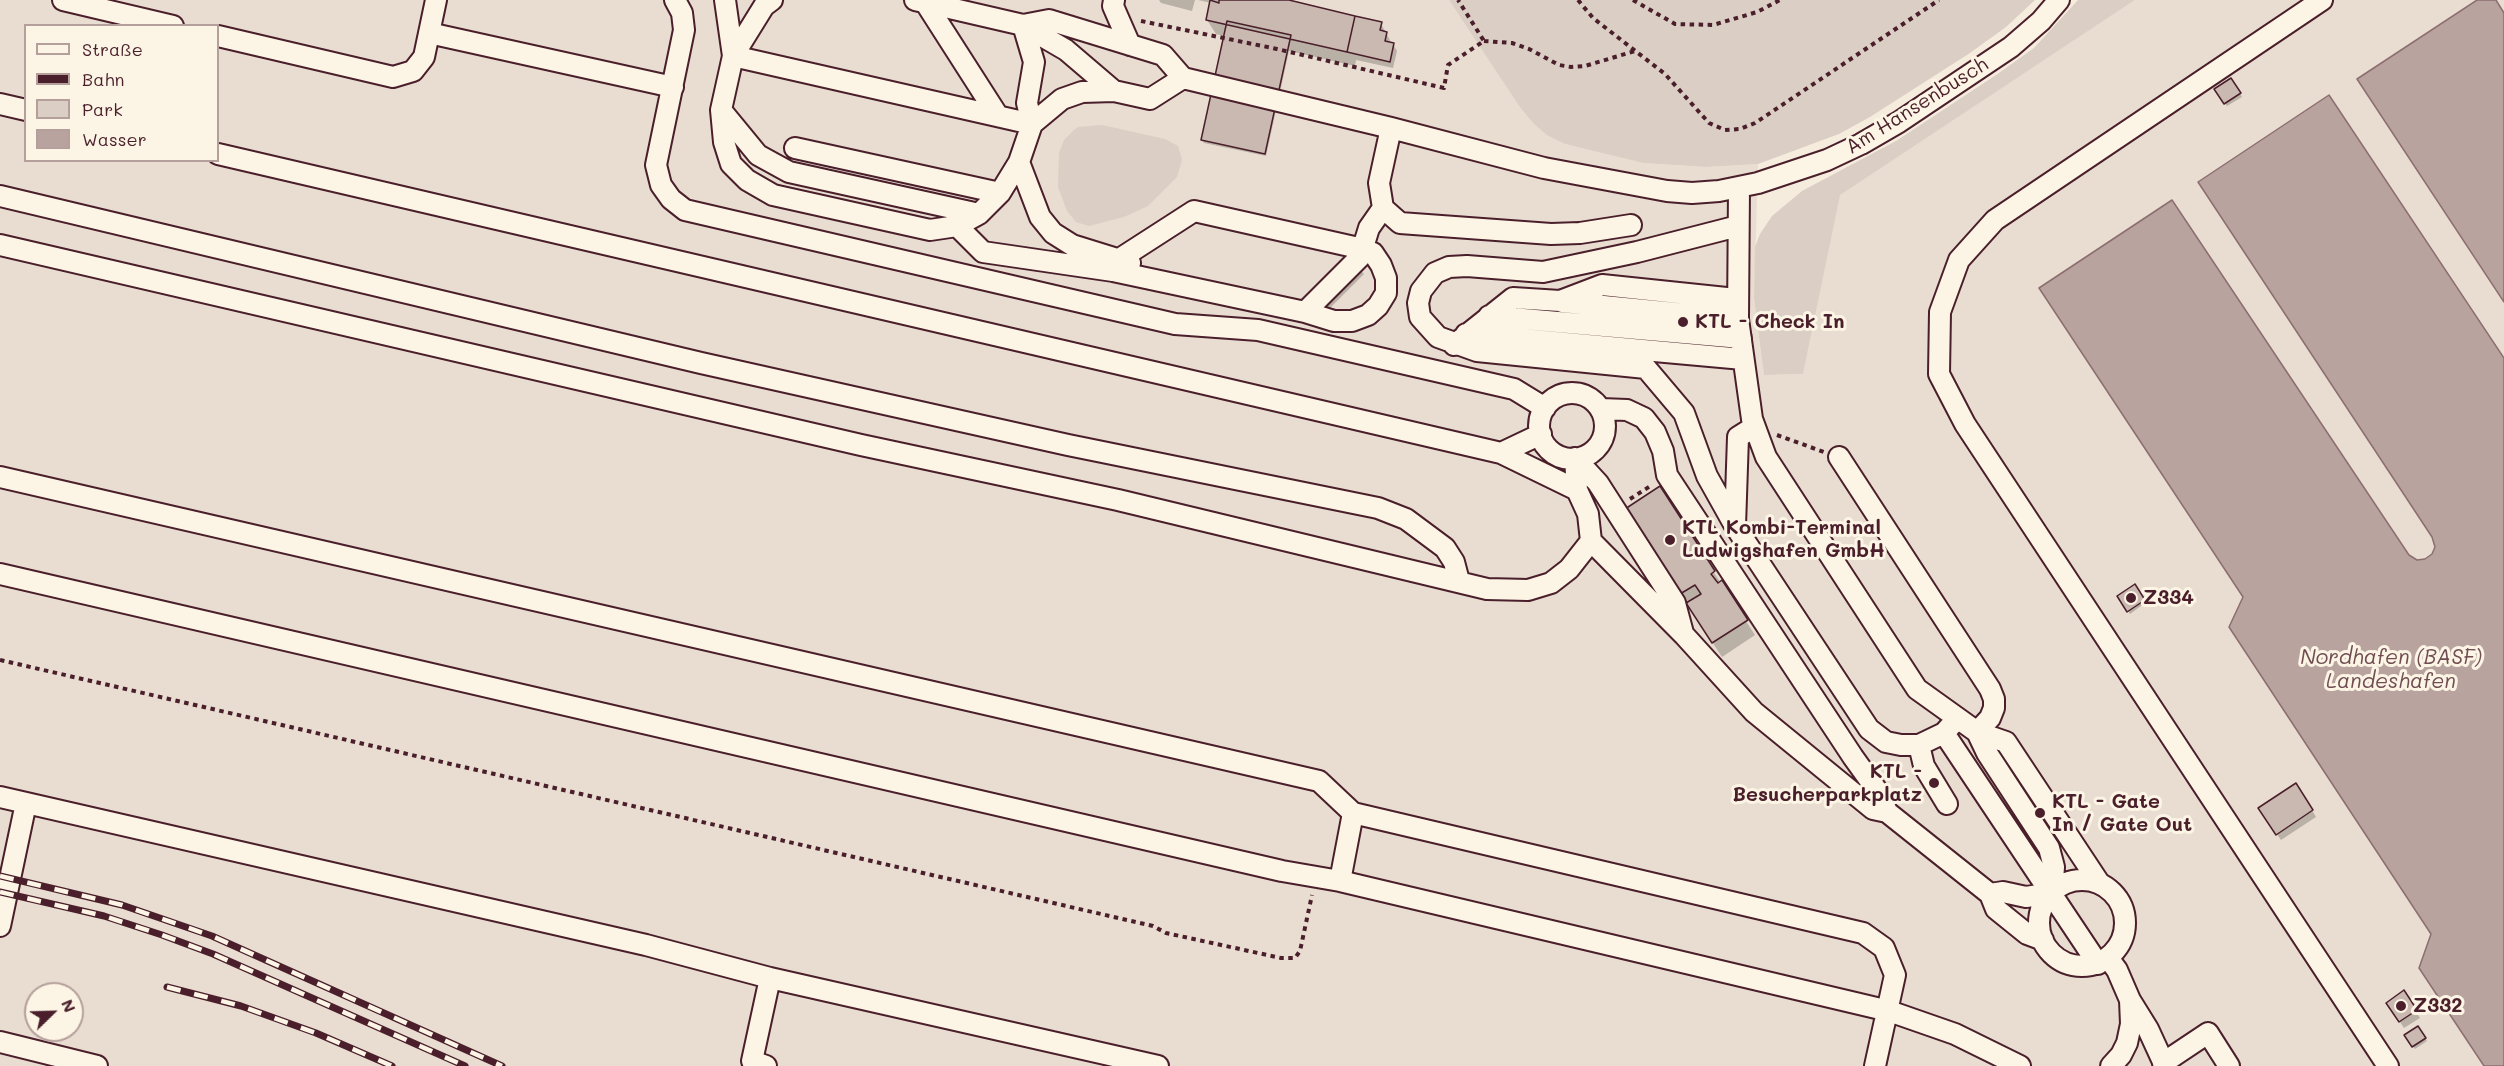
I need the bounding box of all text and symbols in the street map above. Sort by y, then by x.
legend [24,24,219,162]
text: Straße [82,37,143,61]
street label: Am Hansenbusch [1841,52,1993,160]
text: Bahn [82,67,125,91]
text: Park [82,97,123,121]
text: Wasser [82,127,147,151]
place label: KTL - Check In [1695,310,1844,334]
marker: KTL - Check In [1676,315,1690,329]
place label: KTL Kombi-Terminal Ludwigshafen GmbH [1682,516,1885,563]
marker: KTL Kombi-Terminal Ludwigshafen GmbH [1663,533,1677,547]
place label: Z334 [2143,586,2194,610]
marker: Z334 [2124,591,2138,605]
water label: Nordhafen (BASF) Landeshafen [2300,645,2482,695]
place label: KTL - Besucherparkplatz [1733,760,1922,807]
marker: KTL - Besucherparkplatz [1927,776,1941,790]
place label: KTL - Gate In / Gate Out [2052,790,2192,837]
marker: KTL - Gate In / Gate Out [2033,806,2047,820]
north arrow [24,982,84,1042]
place label: Z332 [2413,994,2462,1018]
text: N [57,996,81,1015]
marker: Z332 [2394,999,2408,1013]

